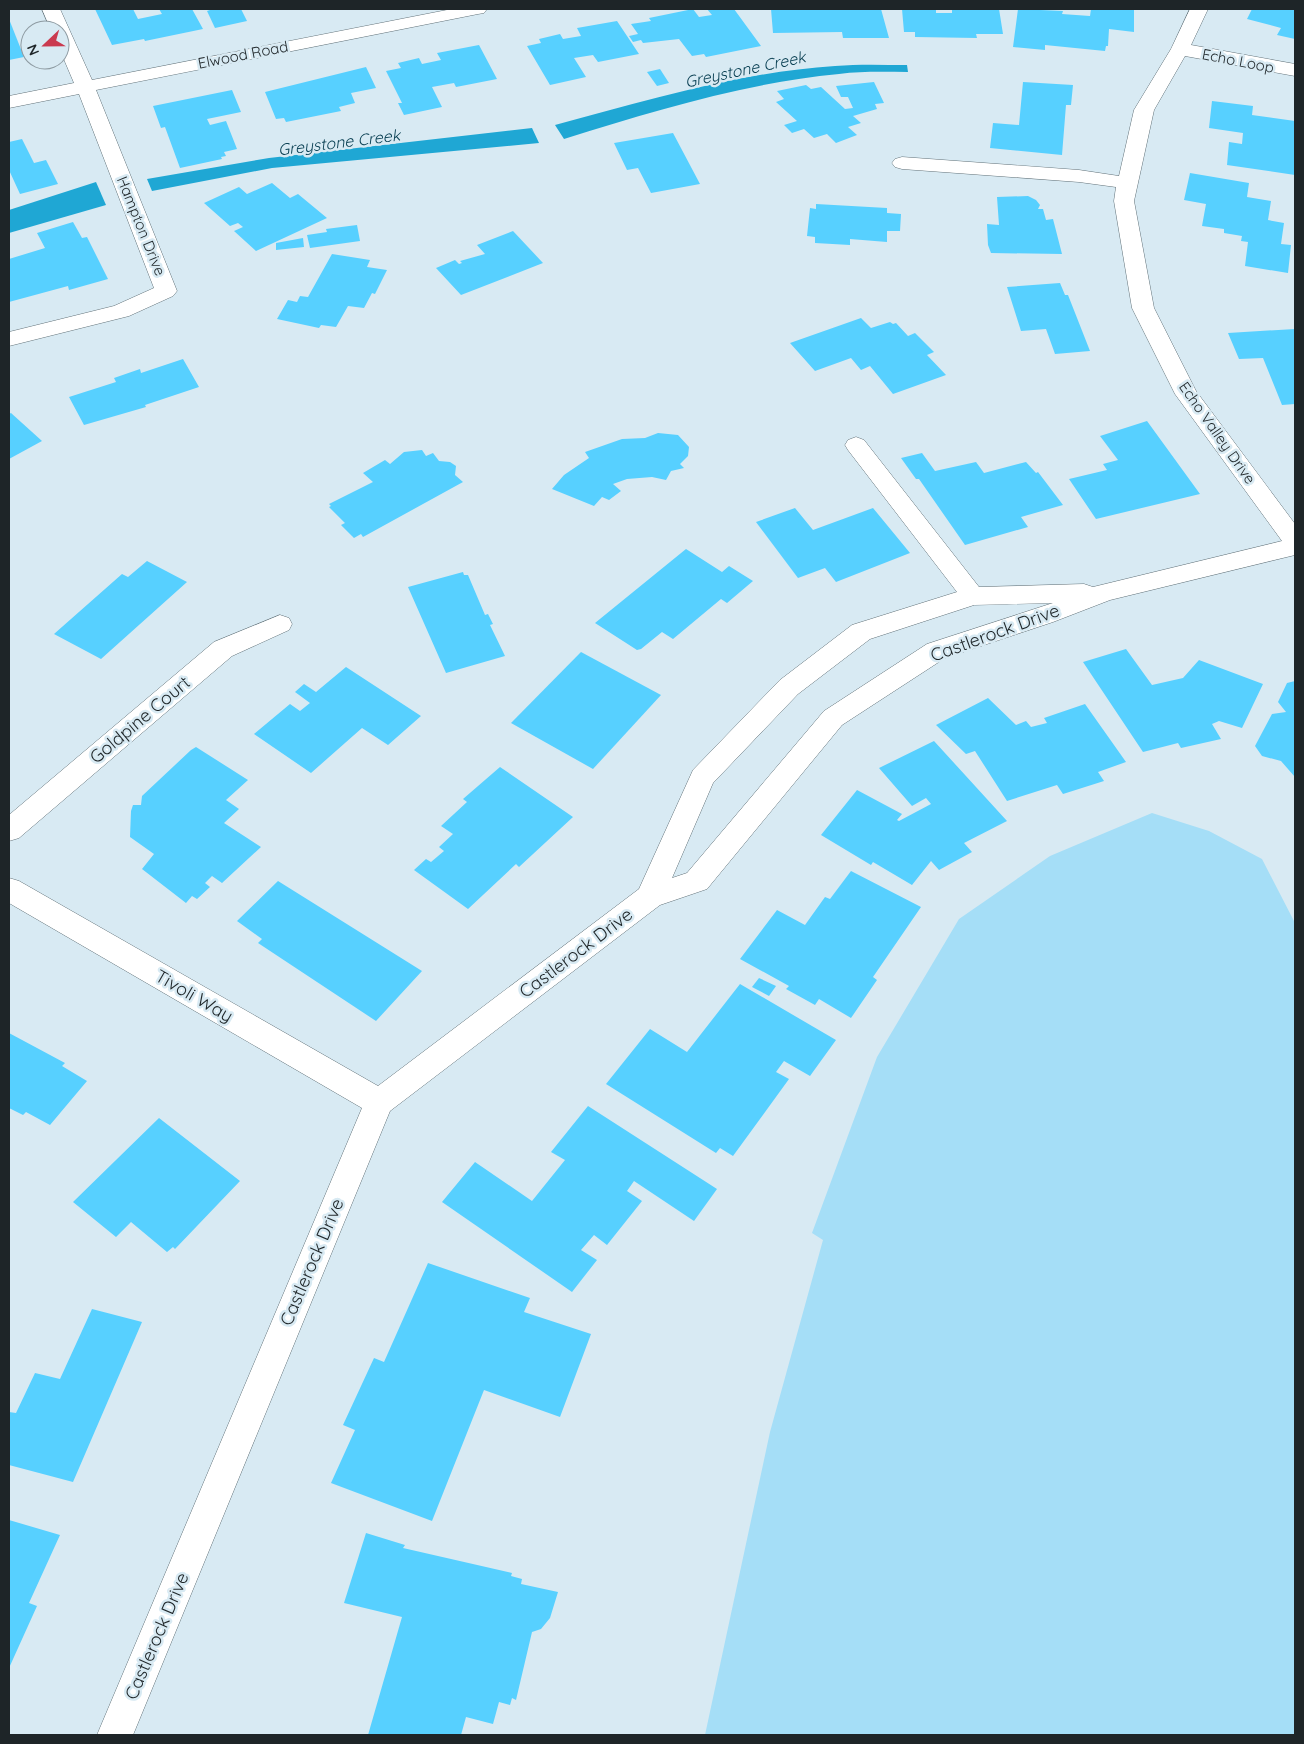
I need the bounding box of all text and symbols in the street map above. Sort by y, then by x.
north arrow [20,20,70,70]
street label: Elwood Road [196,36,290,73]
text: N [23,42,43,58]
street label: Echo Loop [1200,44,1276,77]
water label: Greystone Creek [683,46,809,92]
water label: Greystone Creek [277,124,403,159]
street label: Hampton Drive [113,173,170,278]
street label: Echo Valley Drive [1175,378,1260,488]
street label: Castlerock Drive [927,598,1063,667]
street label: Goldpine Court [85,671,195,768]
street label: Castlerock Drive [514,903,637,1003]
street label: Tivoli Way [151,964,237,1027]
street label: Castlerock Drive [274,1195,349,1329]
street label: Castlerock Drive [119,1569,194,1703]

